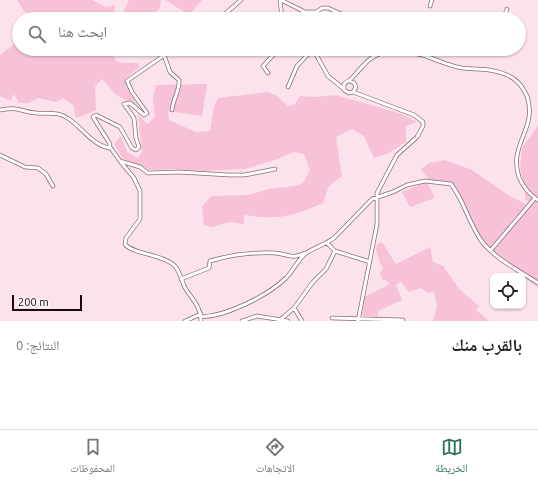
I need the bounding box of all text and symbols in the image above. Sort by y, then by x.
search box [12,12,526,56]
icon: search [26,23,48,45]
text: ابحث هنا [58,23,107,40]
map controls [490,273,526,309]
button: locate [490,273,526,309]
scale bar [12,293,82,312]
text: 200 m [18,296,49,308]
text: بالقرب منك [452,335,522,354]
text: النتائج: 0 [16,338,59,352]
tab: المحفوظات [70,436,115,479]
tab: الاتجاهات [256,436,295,479]
tab: الخريطة [435,436,468,479]

